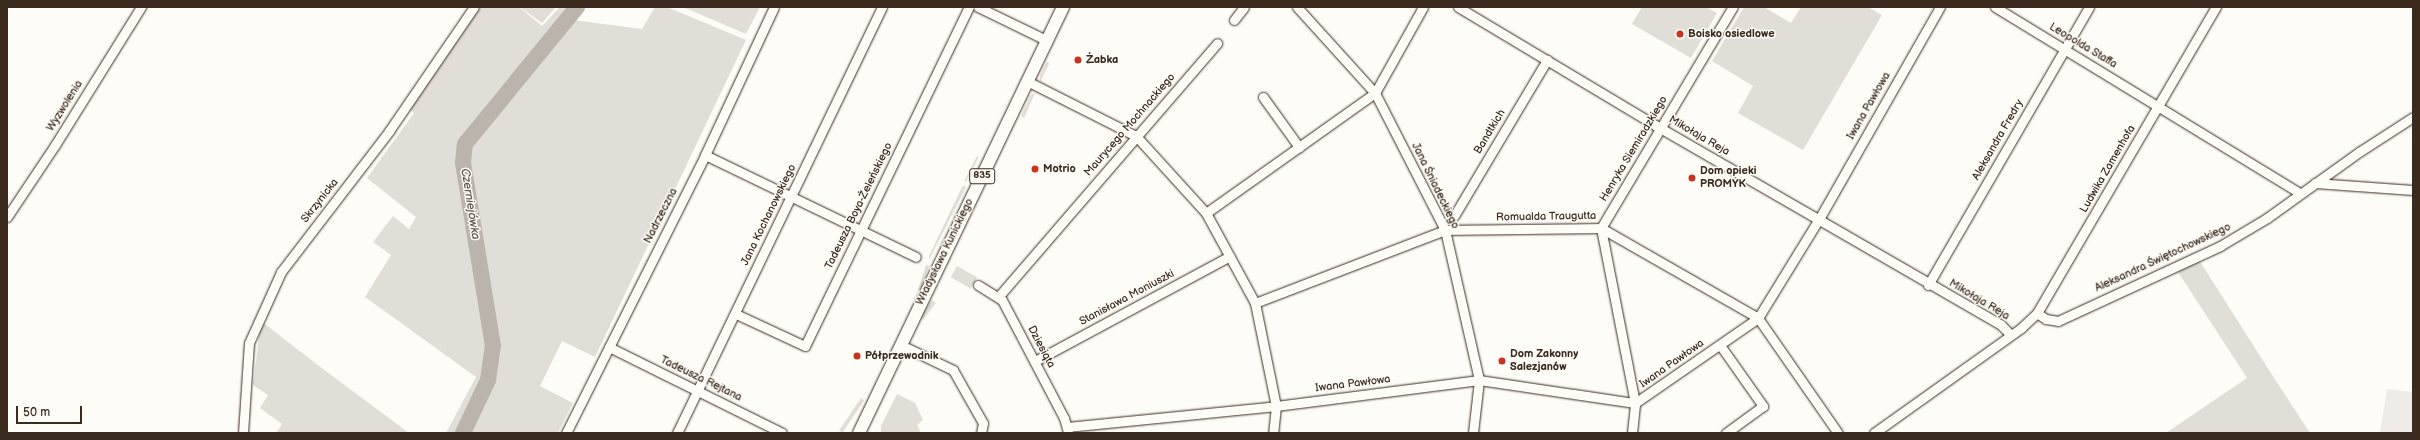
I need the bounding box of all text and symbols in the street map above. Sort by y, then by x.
street label: Leopolda Staffa [2047,21,2119,71]
place label: Boisko osiedlowe [1688,27,1774,41]
marker: Boisko osiedlowe [1675,29,1685,39]
place label: Żabka [1086,53,1118,67]
marker: Żabka [1073,55,1083,65]
street label: Iwana Pawłowa [1844,70,1894,142]
street label: Maurycego Mochnackiego [1082,71,1178,179]
street label: Wyzwolenia [44,78,86,134]
street label: Henryka Siemiradzkiego [1597,94,1671,204]
street label: Aleksandra Fredry [1970,97,2026,183]
street label: Bandtkich [1472,107,1508,157]
street label: Mikołaja Reja [1666,113,1732,159]
street label: Ludwika Zamenhofa [2078,123,2138,215]
street label: Tadeusza Boya-Żeleńskiego [823,141,895,271]
street label: Jana Śniadeckiego [1408,141,1462,231]
street label: Jana Kochanowskiego [739,162,799,268]
place label: Motrio [1043,162,1076,176]
marker: Motrio [1030,164,1040,174]
place label: Dom opieki PROMYK [1700,165,1756,191]
water label: Czerniejówka [457,167,483,241]
road number: 835 [969,168,995,184]
marker: Dom opieki PROMYK [1687,173,1697,183]
street label: Skrzynicka [299,176,341,226]
street label: Nadrzeczna [641,186,681,246]
street label: Władysława Kunickiego [913,196,977,308]
street label: Romualda Traugutta [1496,210,1596,224]
street label: Aleksandra Świętochowskiego [2093,221,2233,295]
street label: Stanisława Moniuszki [1077,267,1177,329]
street label: Mikołaja Reja [1946,277,2012,323]
street label: Dziesiąta [1024,324,1058,370]
street label: Iwana Pawłowa [1637,337,1707,391]
place label: Dom Zakonny Salezjanów [1510,348,1578,374]
place label: Półprzewodnik [865,349,938,363]
marker: Półprzewodnik [852,351,862,361]
street label: Tadeusza Rejtana [658,354,744,404]
marker: Dom Zakonny Salezjanów [1497,356,1507,366]
street label: Iwana Pawłowa [1315,373,1391,395]
scale bar [18,398,84,424]
text: 50 m [23,405,50,420]

